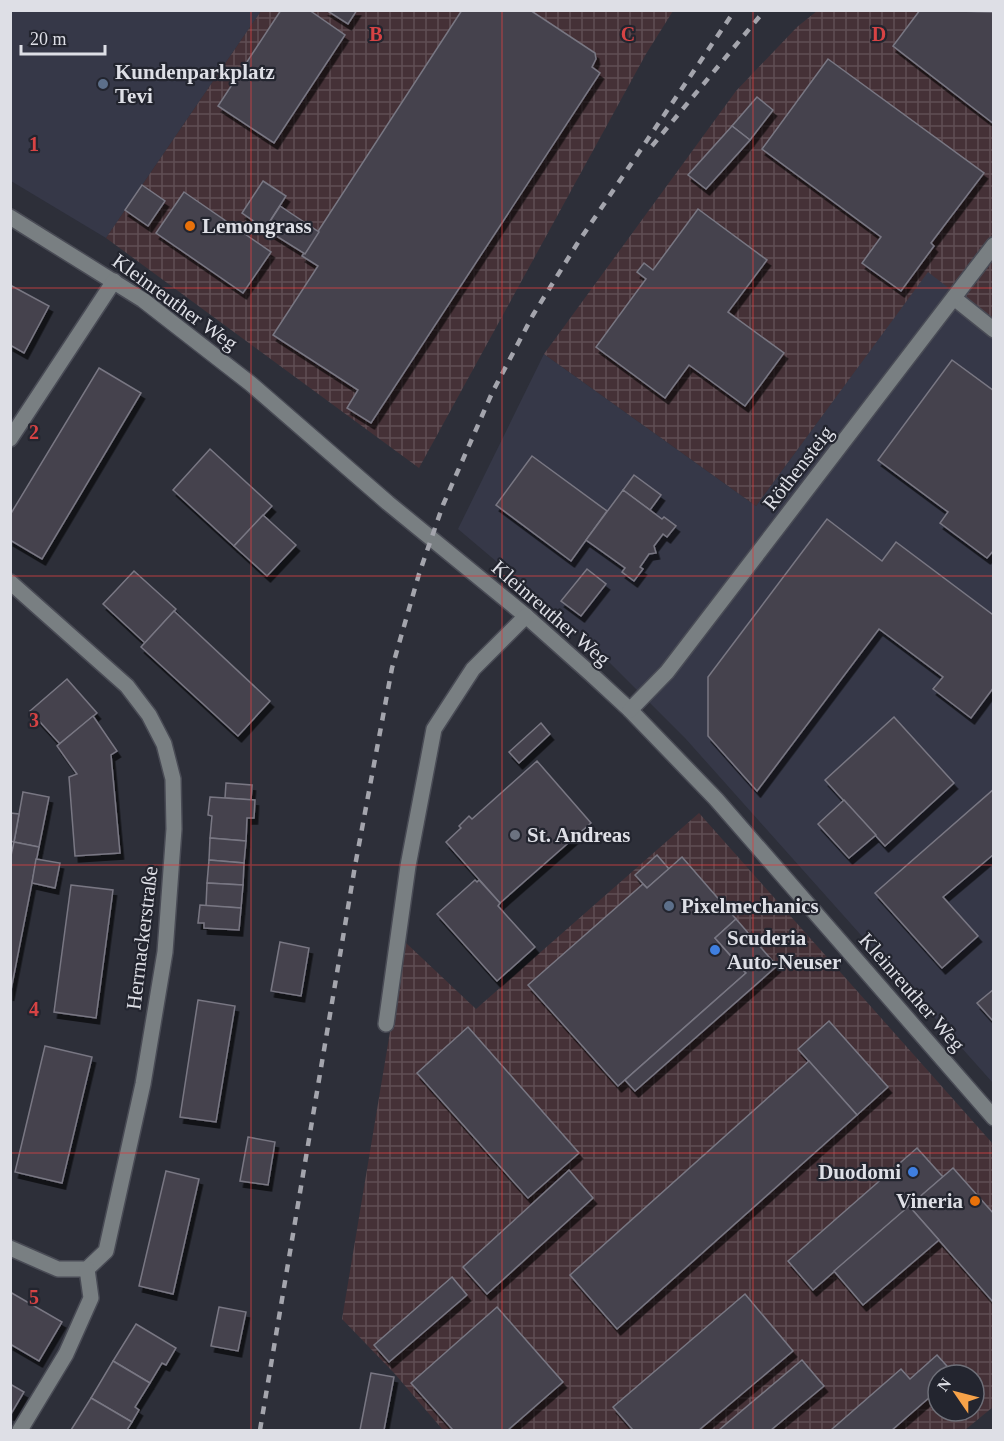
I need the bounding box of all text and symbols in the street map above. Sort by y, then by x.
scale bar [21,18,105,56]
text: B [369,23,383,45]
text: C [621,23,635,45]
text: D [872,23,886,45]
text: 20 m [30,29,67,49]
place label: Kundenparkplatz Tevi [115,60,275,108]
marker: Kundenparkplatz Tevi [96,77,110,91]
text: 1 [29,133,39,155]
place label: Lemongrass [202,214,312,238]
marker: Lemongrass [183,219,197,233]
street label: Kleinreuther Weg [108,249,243,356]
text: 2 [29,421,39,443]
street label: Röthensteig [758,421,839,515]
street label: Kleinreuther Weg [487,555,615,671]
text: 3 [29,709,39,731]
place label: St. Andreas [527,823,630,847]
marker: St. Andreas [508,828,522,842]
street label: Herrnackerstraße [121,865,163,1011]
place label: Pixelmechanics [681,894,819,918]
marker: Pixelmechanics [662,899,676,913]
place label: Scuderia Auto-Neuser [727,926,841,974]
street label: Kleinreuther Weg [854,928,970,1056]
marker: Scuderia Auto-Neuser [708,943,722,957]
text: 4 [29,998,39,1020]
place label: Duodomi [818,1160,901,1184]
marker: Duodomi [906,1165,920,1179]
place label: Vineria [896,1189,963,1213]
marker: Vineria [968,1194,982,1208]
text: 5 [29,1286,39,1308]
north arrow [926,1363,986,1423]
text: N [934,1375,955,1394]

